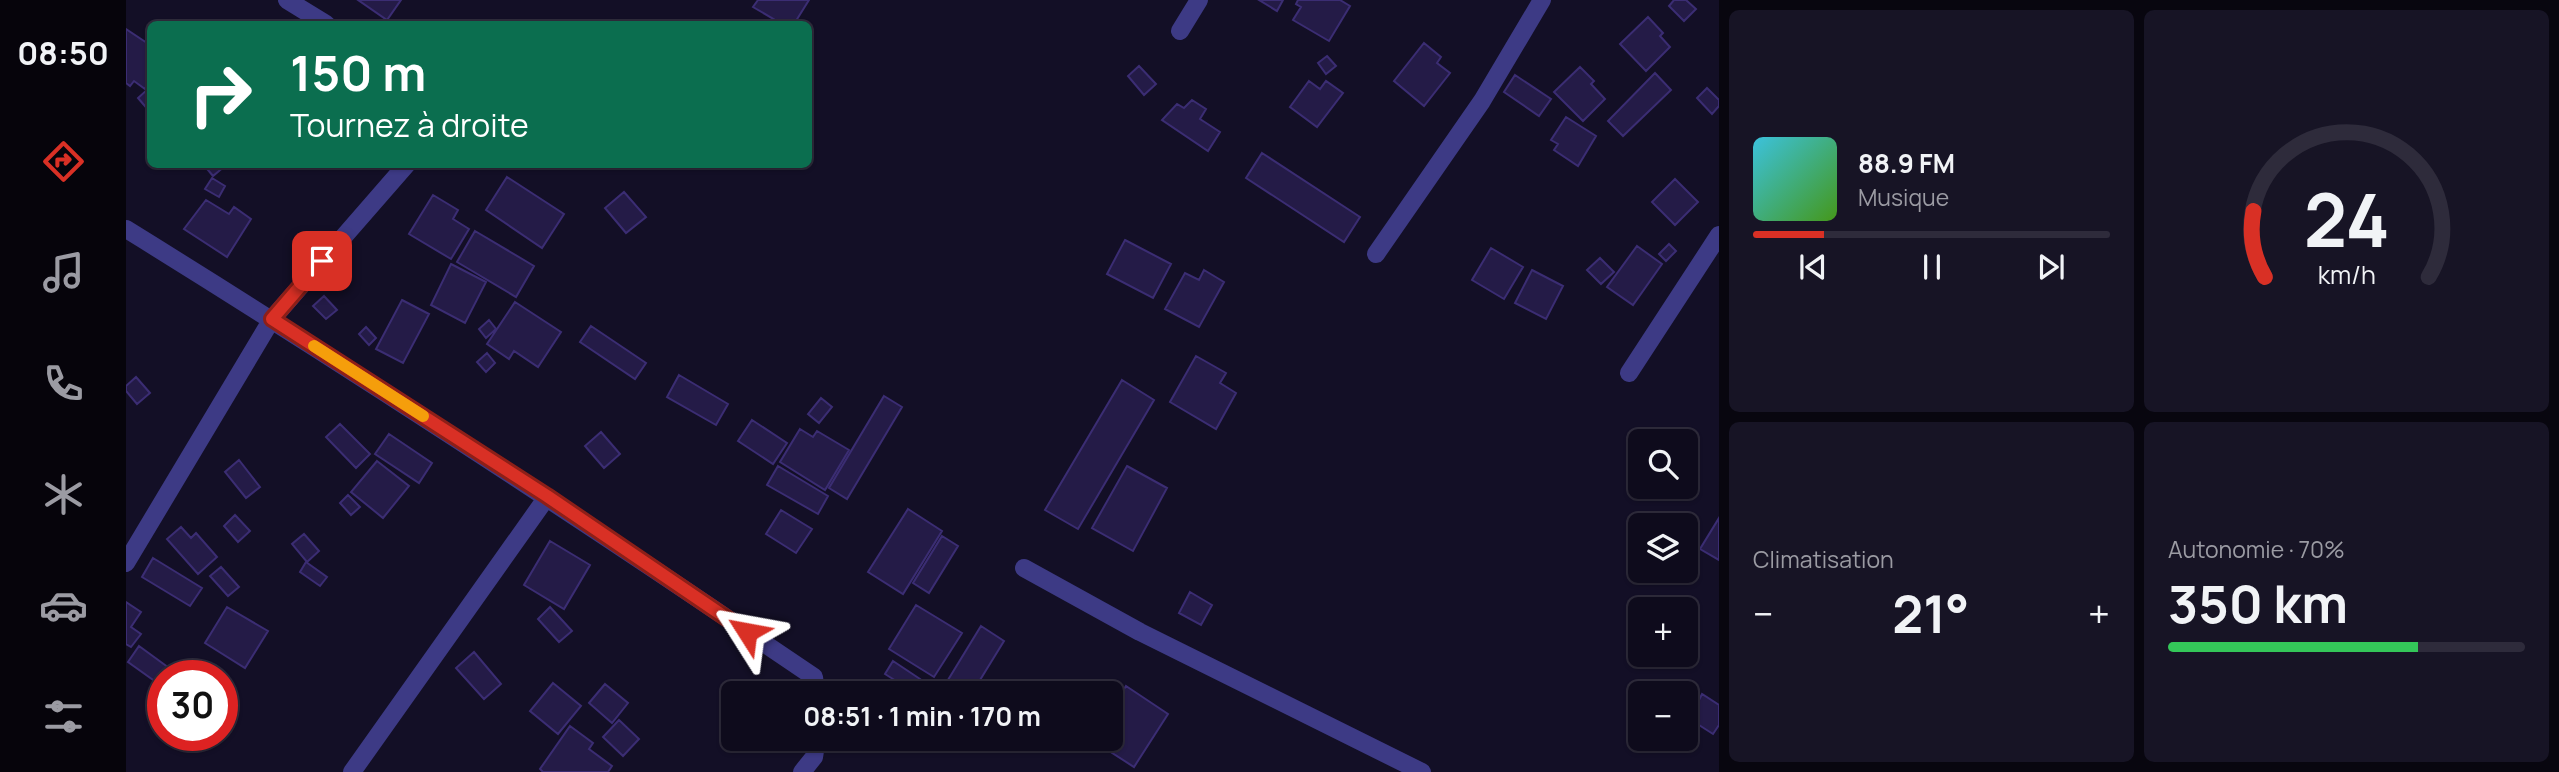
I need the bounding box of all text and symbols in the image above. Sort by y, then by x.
text: 08:50 [17,31,109,75]
text: 150 m [290,39,426,106]
icon: right [175,49,266,140]
text: Tournez à droite [290,103,529,147]
icon: directions [39,137,88,186]
text: 88.9 FM [1858,145,1955,181]
text: 24 [2303,170,2390,270]
text: Musique [1858,181,1949,213]
pin [292,231,352,291]
icon: arrive [303,242,341,280]
icon: music [39,248,88,297]
icon: previous [1794,248,1832,286]
icon: pause [1913,248,1951,286]
icon: next [2032,248,2070,286]
text: km/h [2317,257,2376,292]
icon: phone [39,359,88,408]
map controls [1628,429,1698,751]
button: search [1628,429,1698,499]
icon: climate [39,470,88,519]
button: layers [1628,513,1698,583]
text: Autonomie · 70% [2168,533,2345,565]
text: Climatisation [1753,543,1894,575]
text: 350 km [2168,568,2348,639]
text: 21° [1892,578,1969,649]
icon: car [39,581,88,630]
text: − [1753,587,1774,639]
text: + [2088,587,2110,639]
position arrow [710,595,784,669]
button: + [1628,597,1698,667]
speed limit sign: 30 [147,660,238,751]
button: − [1628,681,1698,751]
icon: filters [39,692,88,741]
text: 08:51 · 1 min · 170 m [803,698,1041,734]

